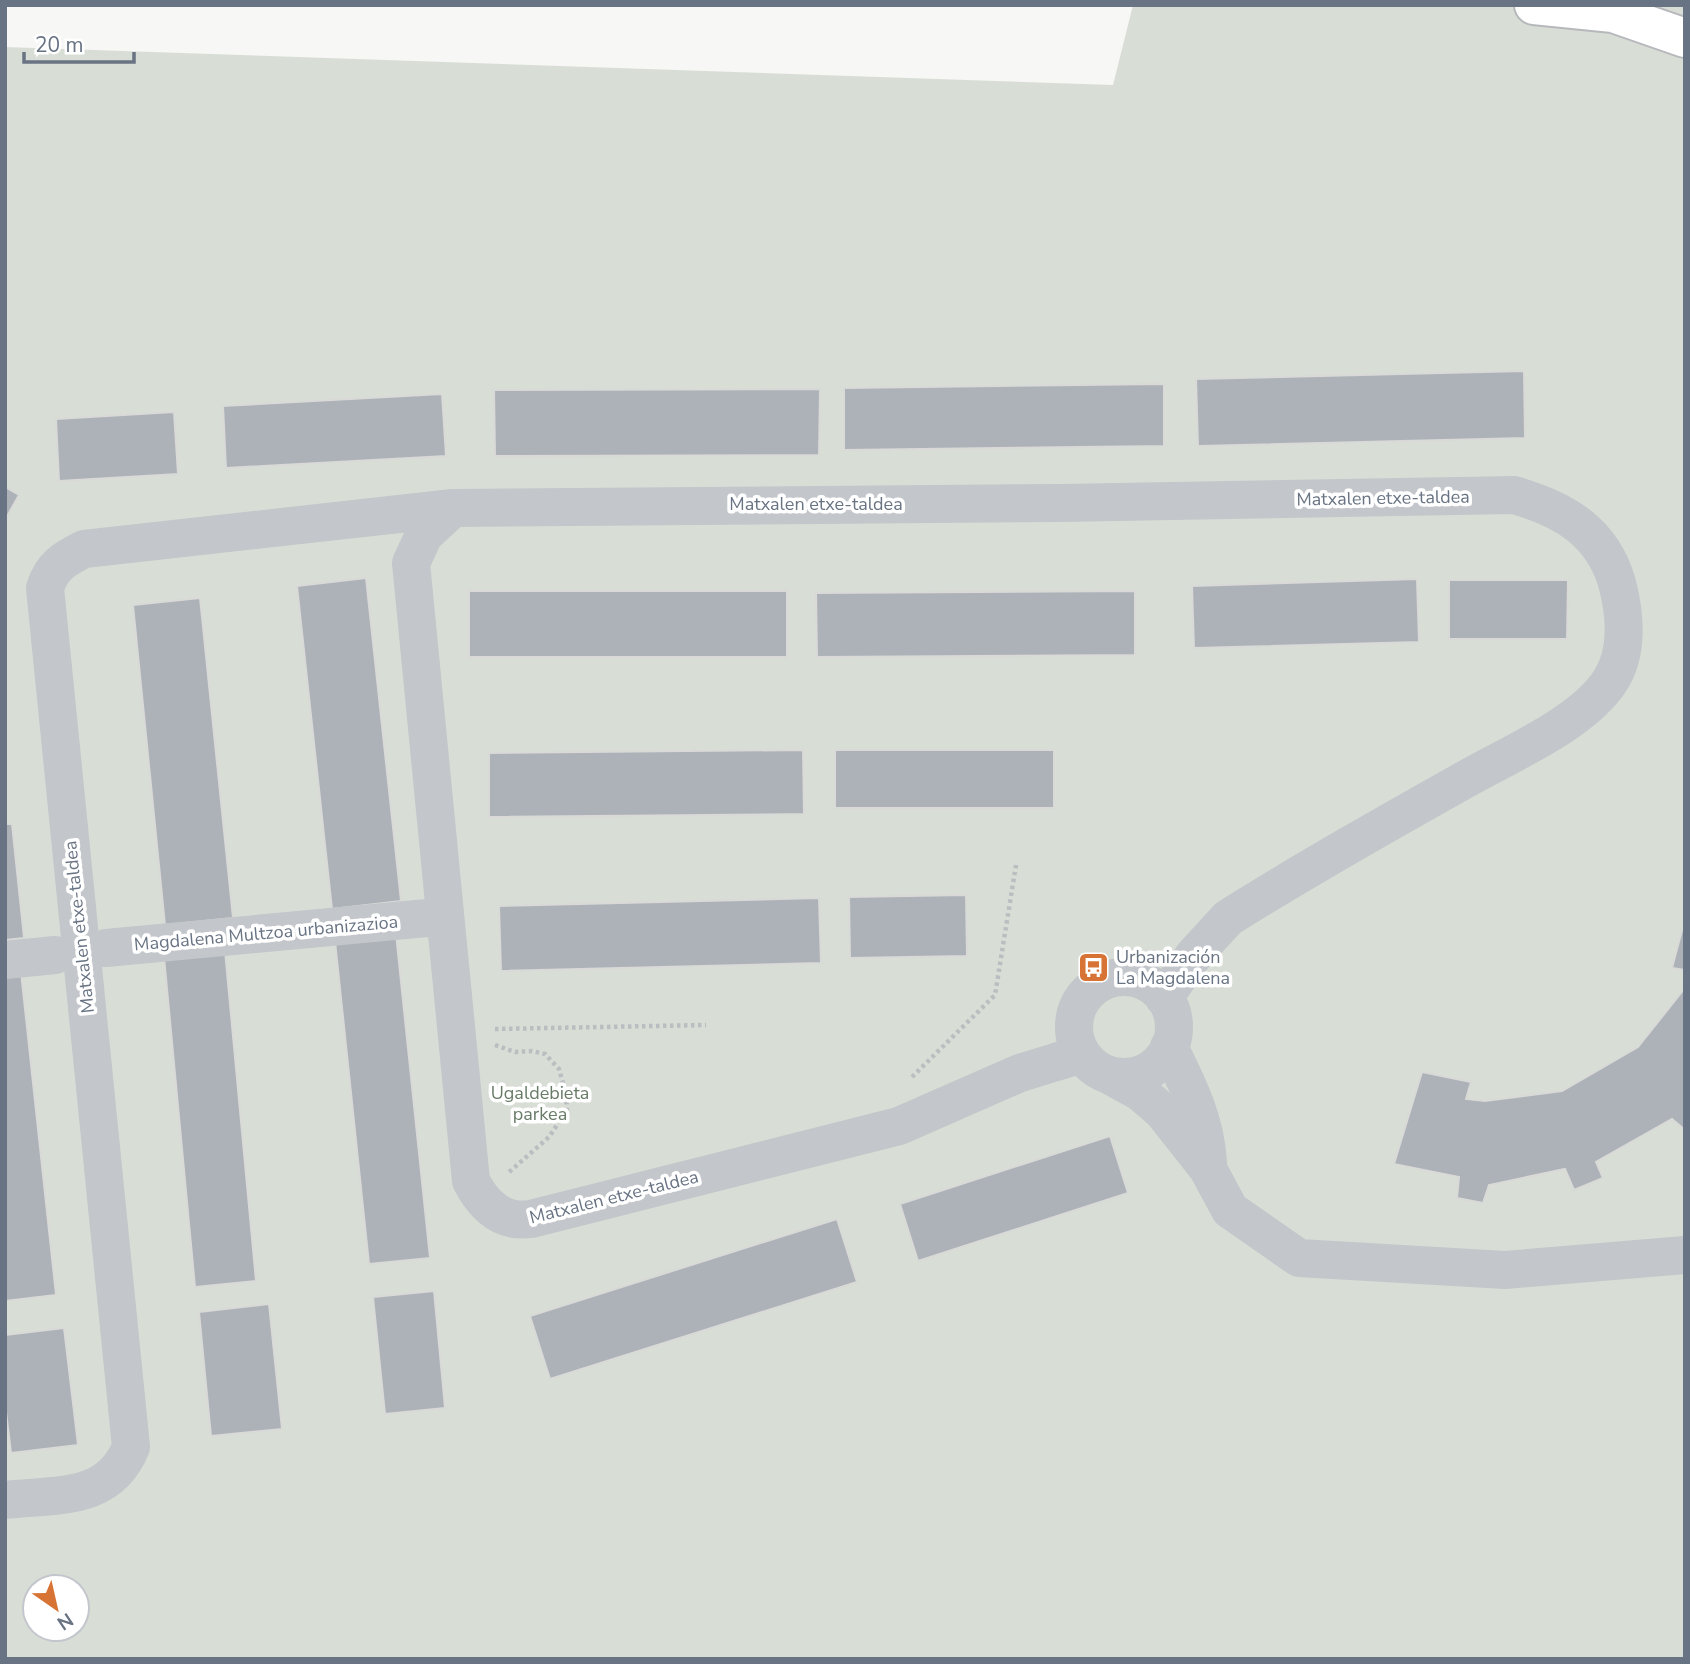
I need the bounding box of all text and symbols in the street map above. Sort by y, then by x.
scale bar [24,21,135,65]
text: 20 m [35,31,84,59]
street label: Matxalen etxe-taldea [1296,484,1470,512]
street label: Matxalen etxe-taldea [729,492,903,516]
street label: Matxalen etxe-taldea [58,840,100,1014]
street label: Magdalena Multzoa urbanizazioa [133,910,399,956]
place label: Urbanización La Magdalena [1116,945,1230,990]
bus stop icon: Urbanización La Magdalena [1076,950,1110,984]
park label: Ugaldebieta parkea [491,1081,589,1126]
street label: Matxalen etxe-taldea [527,1164,701,1230]
north arrow [21,1573,91,1643]
text: N [52,1607,78,1636]

